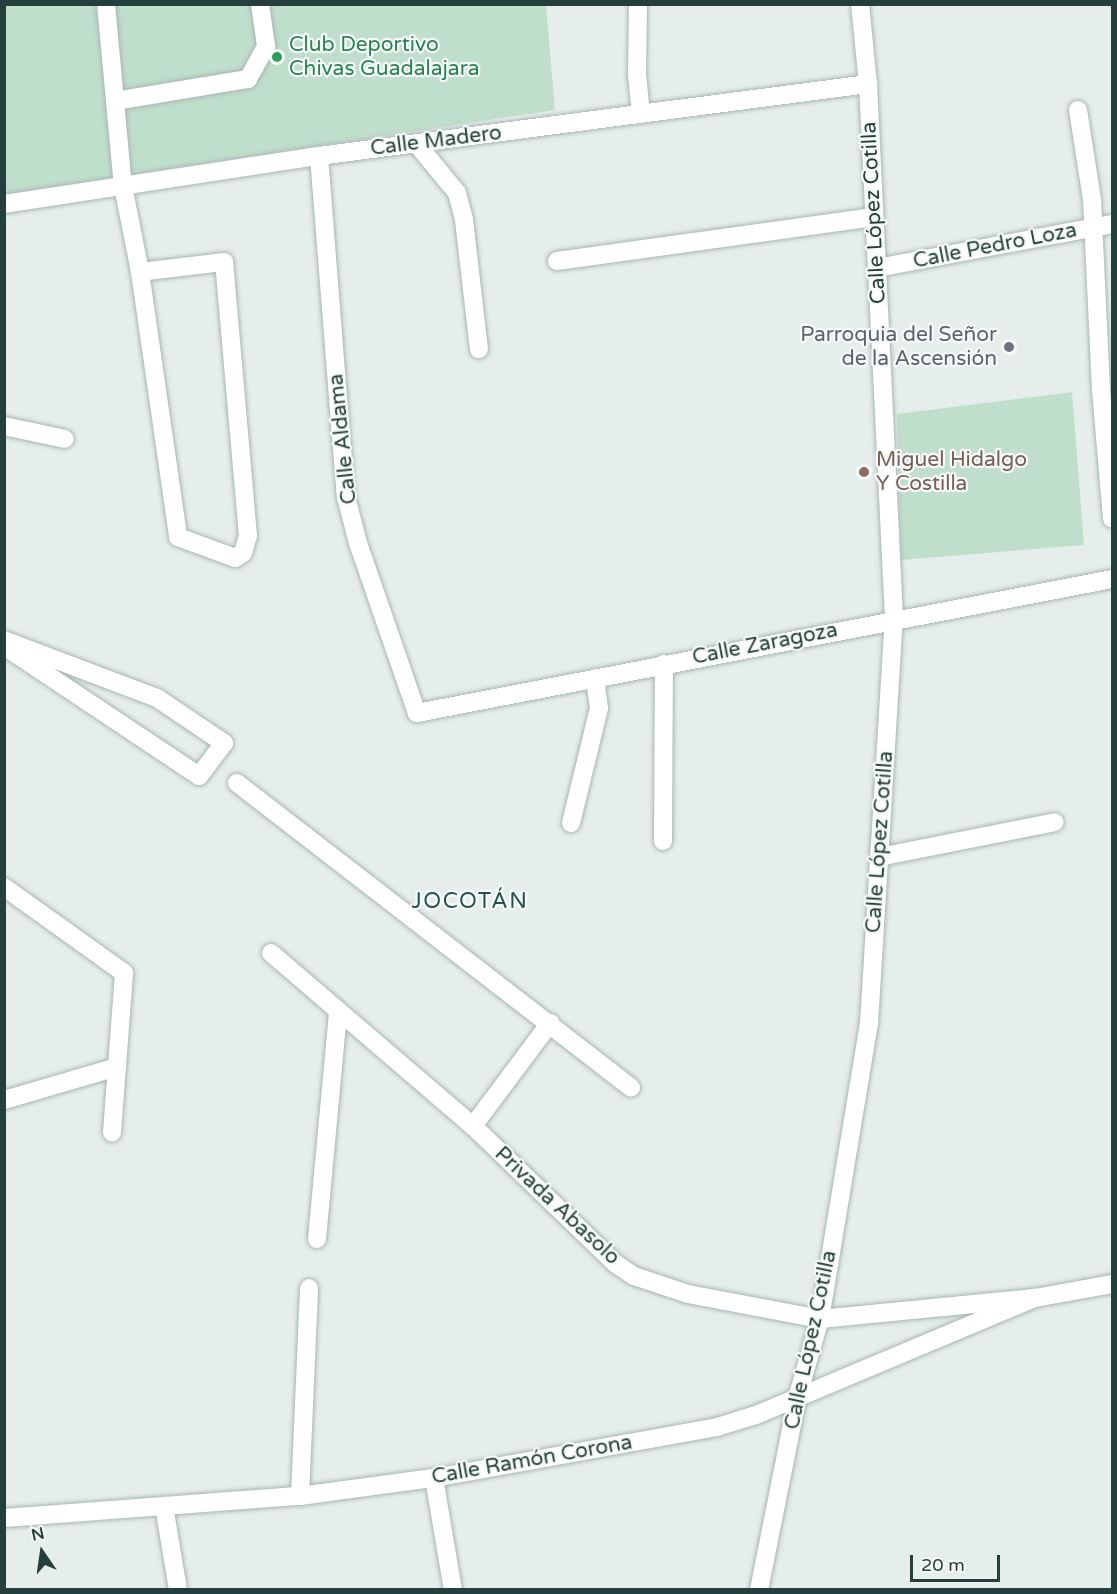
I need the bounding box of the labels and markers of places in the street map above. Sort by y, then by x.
place label: Club Deportivo Chivas Guadalajara [289,32,480,82]
marker: Club Deportivo Chivas Guadalajara [270,50,284,64]
place label: Parroquia del Señor de la Ascensión [800,322,997,372]
marker: Parroquia del Señor de la Ascensión [1002,340,1016,354]
place label: Miguel Hidalgo Y Costilla [876,447,1027,497]
marker: Miguel Hidalgo Y Costilla [857,465,871,479]

